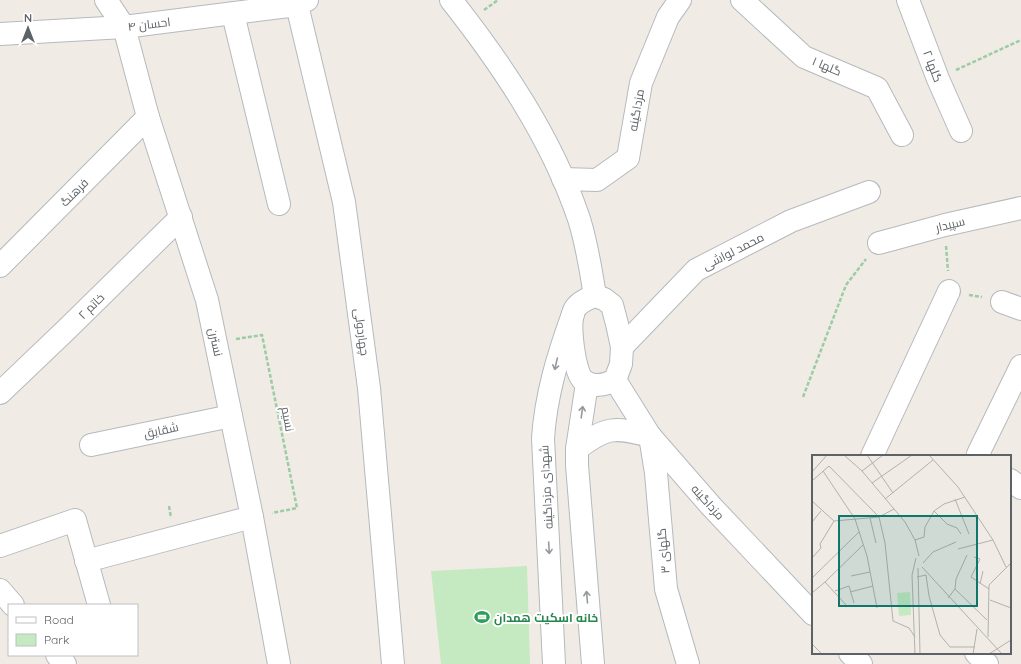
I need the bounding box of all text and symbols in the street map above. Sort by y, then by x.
north arrow [8,8,48,48]
text: N [24,11,32,25]
street label: احسان ۴ [127,14,171,34]
street label: گلها ۲ [920,48,946,84]
street label: گلها ۱ [810,53,844,79]
street label: مزداگینه [625,88,647,132]
street label: فرهنگ [57,175,91,209]
street label: سپیدار [933,213,967,236]
street label: محمد لواشی [700,229,766,273]
street label: خاتم ۲ [75,290,108,323]
street label: چهاردولی [349,307,373,357]
street label: نسترن [206,326,226,358]
one-way arrow [552,357,559,370]
street label: نسیم [277,405,298,433]
one-way arrow [578,406,586,419]
street label: شقایق [142,419,180,441]
street label: شهدای مزداگینه [536,445,556,529]
inset map [812,455,1011,654]
street label: مزداگینه [688,481,728,523]
street label: گلهای ۳ [654,528,672,574]
one-way arrow [545,541,552,554]
one-way arrow [584,591,591,604]
legend [8,604,138,656]
sports icon: خانه اسكيت همدان [473,608,491,626]
place label: خانه اسكيت همدان [494,610,598,626]
text: Road [44,612,74,627]
text: Park [44,632,69,647]

